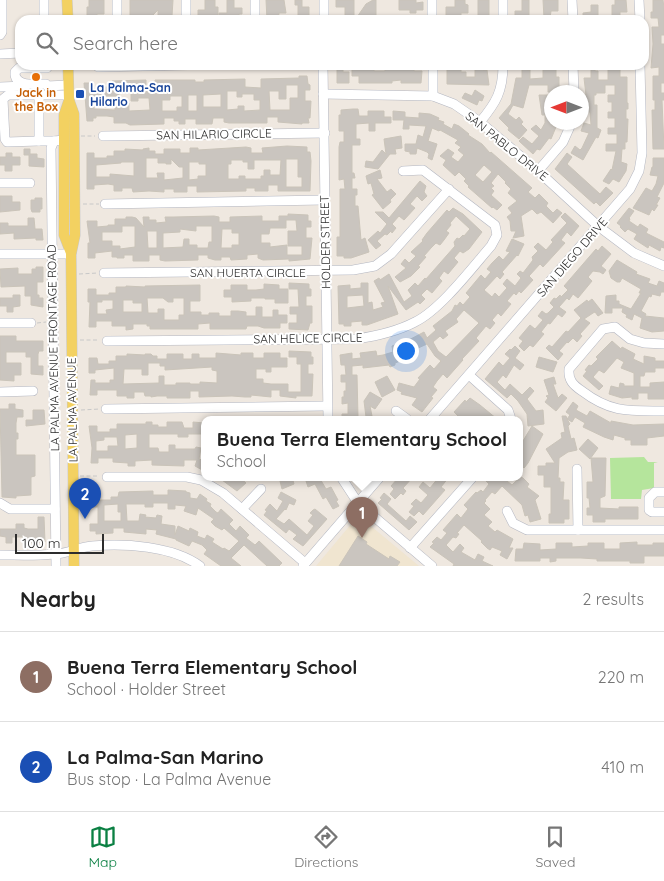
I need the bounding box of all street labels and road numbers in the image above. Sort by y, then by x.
street label: SAN PABLO DRIVE [463,108,551,184]
street label: SAN HILARIO CIRCLE [156,125,272,143]
street label: HOLDER STREET [317,195,333,289]
street label: SAN DIEGO DRIVE [533,214,611,300]
street label: LA PALMA AVENUE FRONTAGE ROAD [44,244,62,452]
street label: SAN HUERTA CIRCLE [190,265,306,280]
street label: SAN HELICE CIRCLE [253,330,363,346]
street label: LA PALMA AVENUE [64,357,80,463]

